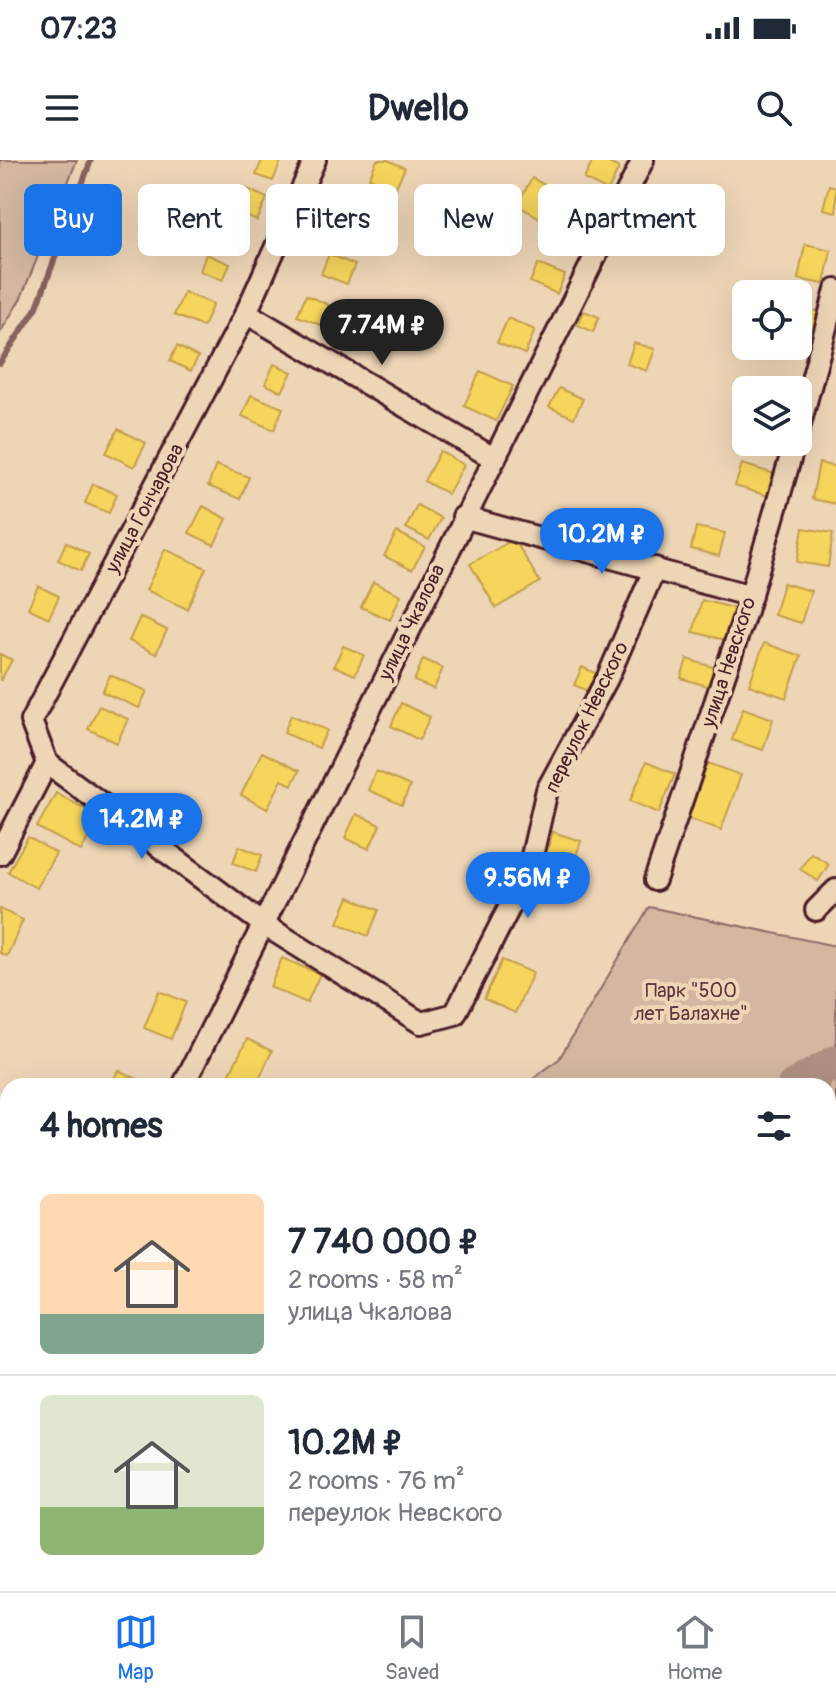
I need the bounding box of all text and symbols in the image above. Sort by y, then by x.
text: 07:23 [40,10,117,47]
icon: menu [40,86,84,130]
text: Dwello [367,86,469,131]
icon: search [752,86,796,130]
chip: Buy [24,184,122,256]
chip: Rent [138,184,250,256]
chip: Filters [266,184,398,256]
chip: New [414,184,522,256]
chip: Apartment [538,184,725,256]
map controls [732,280,812,456]
button: locate [732,280,812,360]
pin: 7.74M ₽ [308,299,456,367]
text: 7.74M ₽ [338,309,426,341]
button: layers [732,376,812,456]
street label: улица Гончарова [99,439,189,578]
pin: 10.2M ₽ [528,508,676,576]
text: 10.2M ₽ [558,518,646,550]
street label: улица Чкалова [372,560,450,685]
street label: улица Невского [695,594,761,731]
street label: переулок Невского [539,637,634,797]
pin: 14.2M ₽ [68,793,216,861]
text: 14.2M ₽ [99,803,185,835]
pin: 9.56M ₽ [454,852,602,920]
text: 9.56M ₽ [484,862,572,894]
park label: Парк "500 лет Балахне" [634,978,748,1026]
icon: filters [752,1104,796,1148]
text: 4 homes [40,1105,162,1148]
text: 7 740 000 ₽ [288,1221,479,1264]
icon: home [104,1226,200,1322]
text: 2 rooms · 58 m² [288,1264,463,1296]
text: улица Чкалова [288,1296,452,1328]
text: 10.2M ₽ [288,1422,403,1465]
icon: home [104,1427,200,1523]
text: 2 rooms · 76 m² [288,1465,465,1497]
text: переулок Невского [288,1497,502,1529]
tab: Map [114,1610,158,1686]
tab: Saved [385,1610,440,1686]
tab: Home [667,1610,722,1686]

